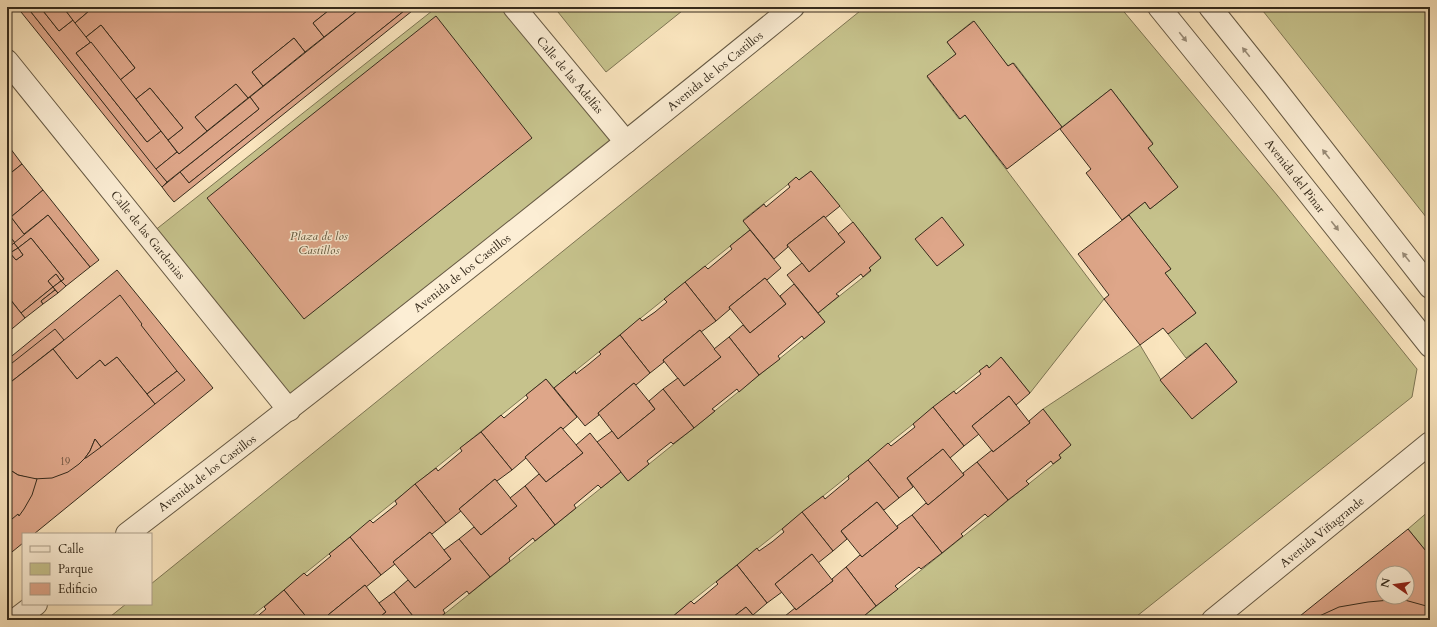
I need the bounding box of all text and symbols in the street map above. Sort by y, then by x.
street label: Avenida de los Castillos [664,27,766,115]
one-way arrow [1179,32,1188,43]
street label: Calle de las Adelfas [533,33,607,117]
one-way arrow [1242,46,1250,57]
street label: Avenida del Pinar [1261,136,1329,217]
one-way arrow [1323,149,1331,159]
street label: Calle de las Gardenias [107,187,189,283]
one-way arrow [1330,220,1339,231]
park label: Plaza de los Castillos [290,228,348,258]
street label: Avenida de los Castillos [410,230,514,316]
one-way arrow [1402,251,1410,262]
street label: Avenida de los Castillos [155,431,259,515]
house number: 19 [60,455,70,469]
street label: Avenida Viñagrande [1276,493,1368,571]
legend [22,533,152,605]
text: Calle [58,541,84,557]
text: Parque [58,561,93,577]
north arrow [1375,565,1415,605]
text: N [1377,576,1394,589]
text: Edificio [58,581,98,597]

